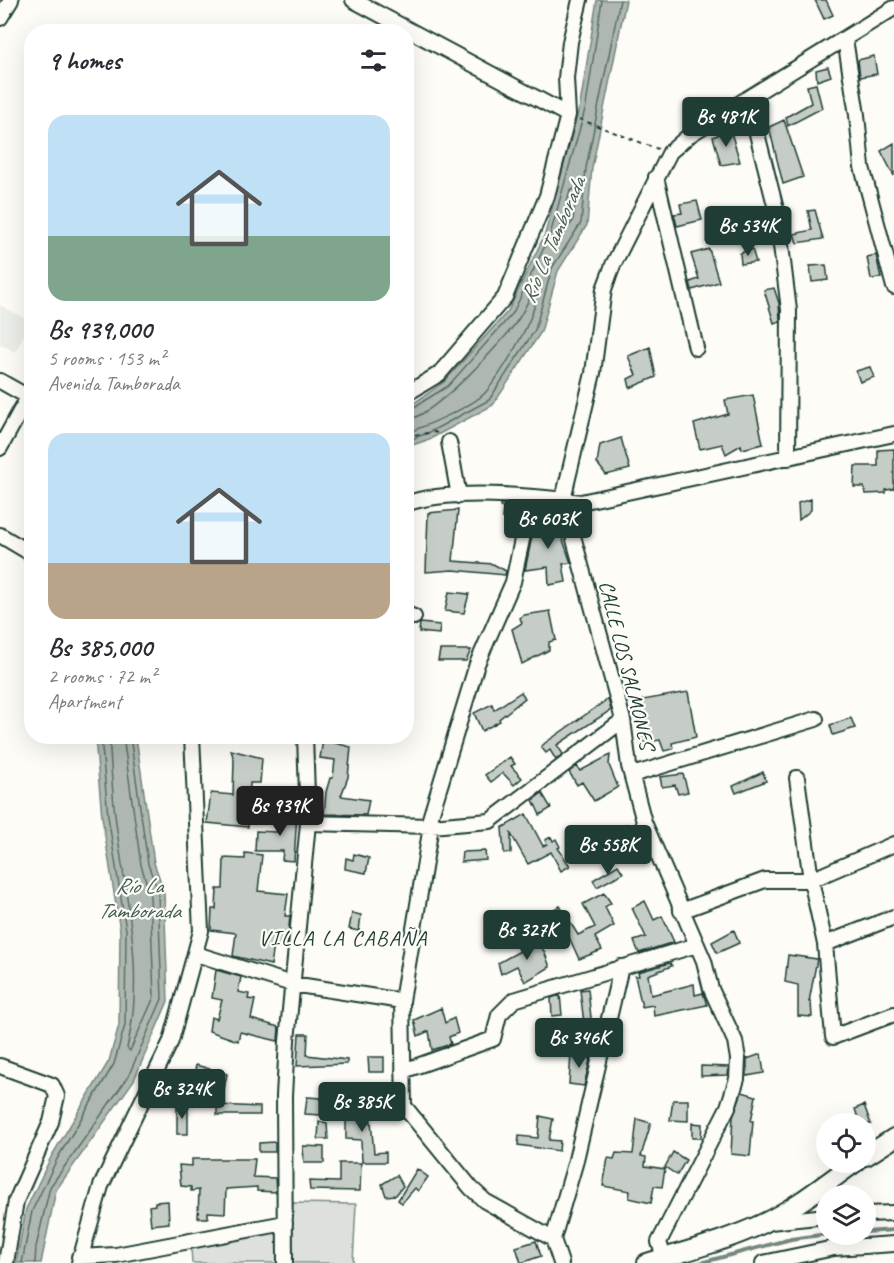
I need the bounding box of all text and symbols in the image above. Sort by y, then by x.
text: 9 homes [48,44,121,77]
icon: filters [357,44,390,77]
pin: Bs 481K [671,97,781,148]
text: Bs 481K [696,104,756,129]
icon: home [165,154,273,262]
water label: Río La Tamborada [514,170,593,307]
pin: Bs 534K [693,206,803,257]
text: Bs 534K [718,213,778,238]
text: Bs 939,000 [48,313,152,346]
text: 5 rooms · 153 m² [48,346,165,371]
text: Avenida Tamborada [48,371,180,396]
icon: home [165,472,273,580]
pin: Bs 603K [493,499,603,550]
text: Bs 603K [518,506,578,531]
street label: CALLE LOS SALMONES [593,578,661,756]
text: Bs 385,000 [48,631,152,664]
text: 2 rooms · 72 m² [48,664,156,689]
text: Apartment [48,689,121,714]
pin: Bs 939K [225,786,335,837]
text: Bs 939K [251,793,309,818]
pin: Bs 558K [553,825,663,876]
text: Bs 558K [579,832,637,857]
water label: Río La Tamborada [98,872,183,925]
pin: Bs 327K [472,910,582,961]
text: Bs 327K [497,917,557,942]
district label: VILLA LA CABAÑA [258,924,428,952]
pin: Bs 346K [524,1018,634,1069]
text: Bs 346K [549,1025,609,1050]
pin: Bs 324K [127,1069,237,1120]
text: Bs 324K [152,1076,212,1101]
pin: Bs 385K [307,1082,417,1133]
text: Bs 385K [332,1089,392,1114]
map controls [816,1113,876,1245]
button: locate [816,1113,876,1173]
button: layers [816,1185,876,1245]

